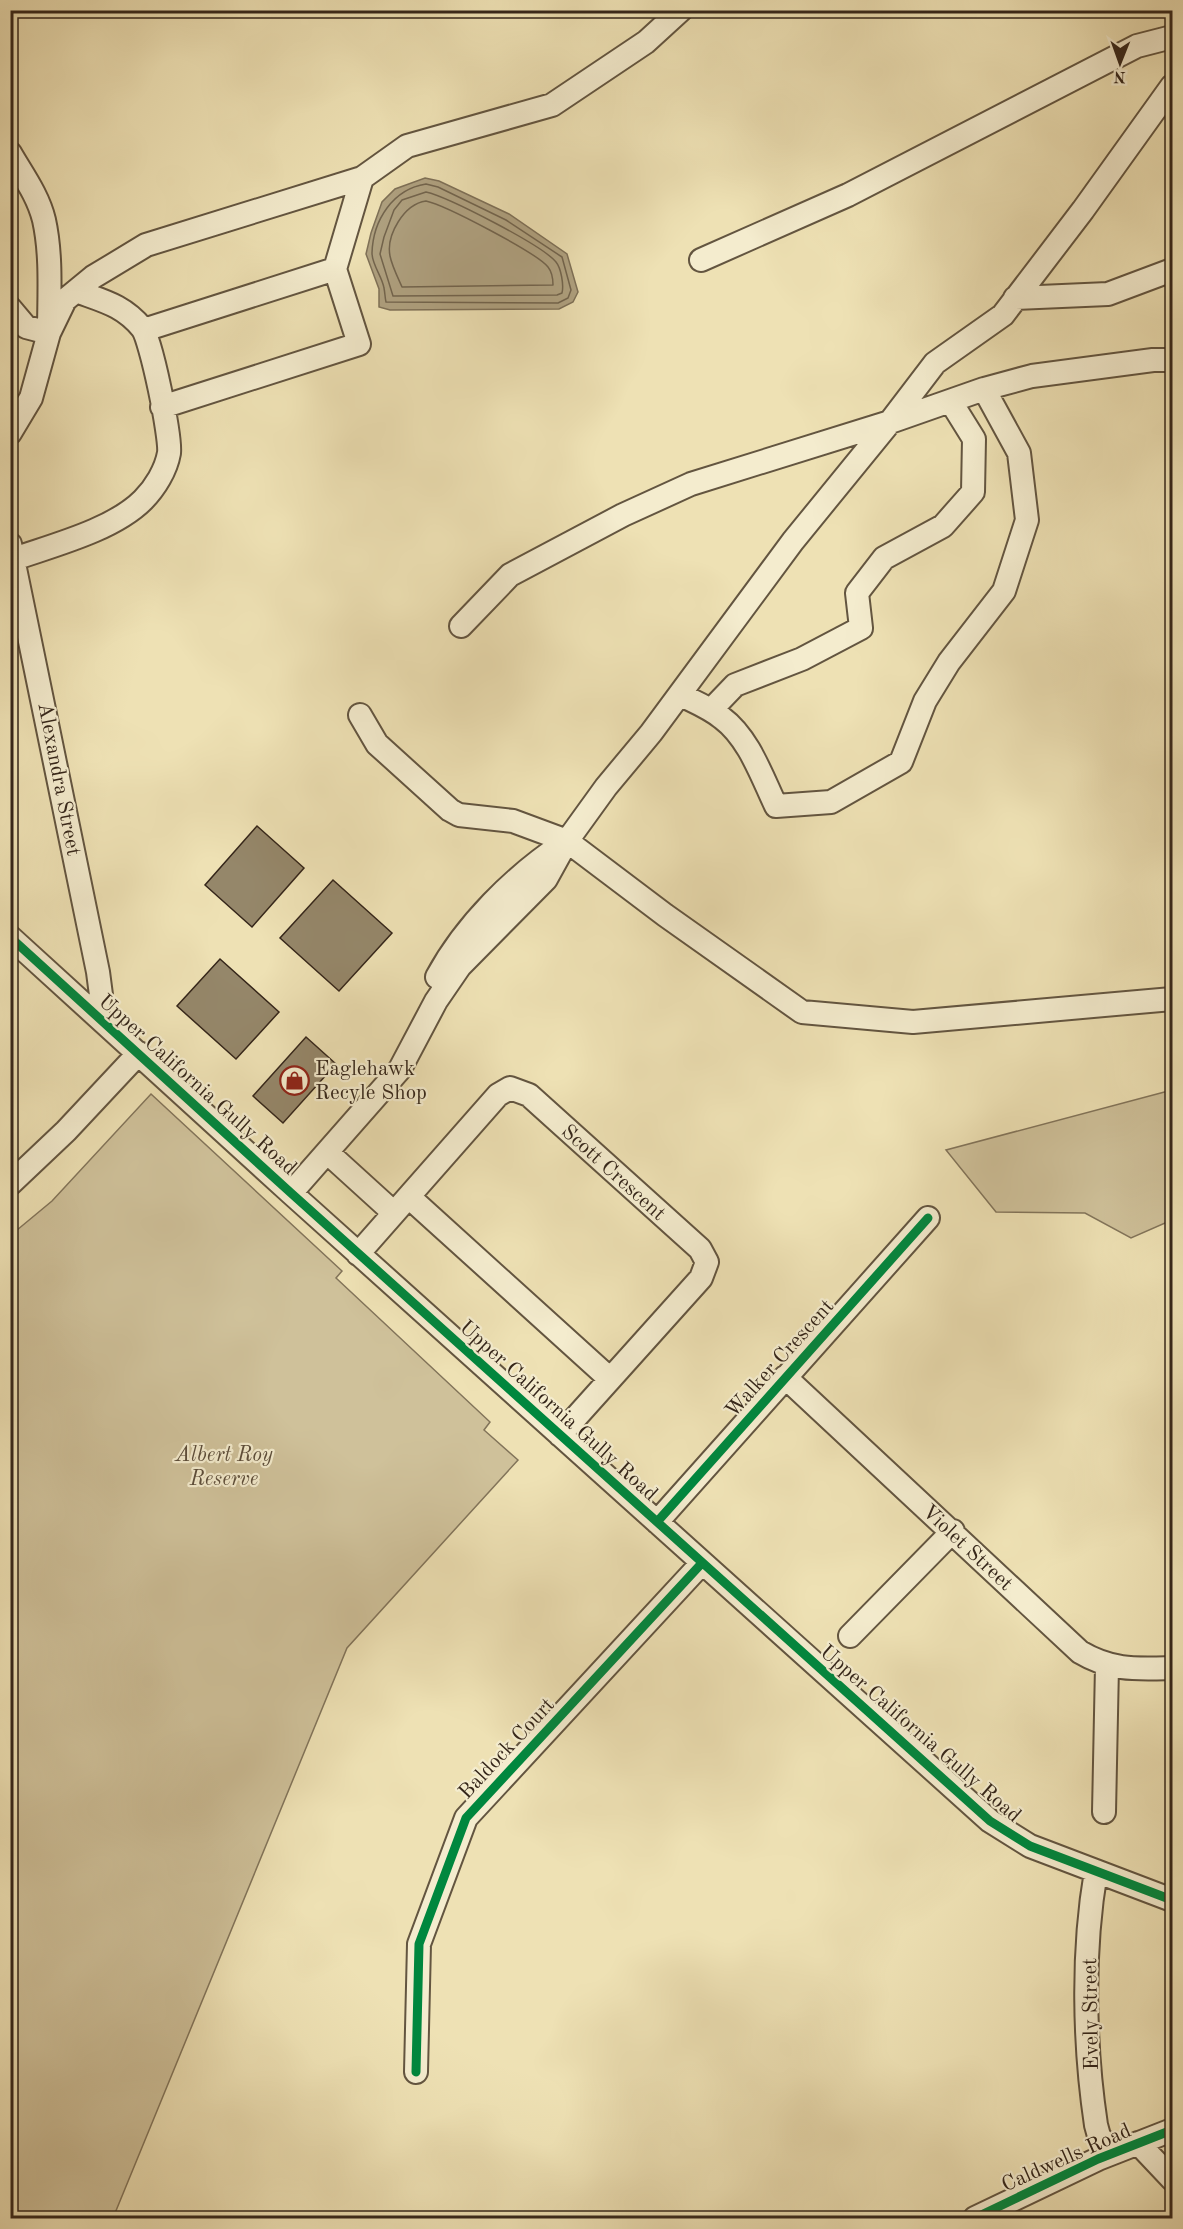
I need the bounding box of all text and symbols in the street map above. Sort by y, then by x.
north arrow [1090,33,1150,93]
text: N [1113,68,1126,84]
street label: Alexandra Street [33,701,84,858]
street label: Upper California Gully Road [94,991,300,1180]
place label: Eaglehawk Recyle Shop [315,1059,427,1104]
shop icon: Eaglehawk Recyle Shop [278,1064,310,1096]
street label: Scott Crescent [557,1121,669,1225]
street label: Walker Crescent [722,1296,838,1422]
street label: Upper California Gully Road [455,1317,661,1506]
park label: Albert Roy Reserve [174,1445,273,1490]
street label: Violet Street [918,1501,1016,1595]
street label: Upper California Gully Road [815,1641,1025,1827]
street label: Baldock Court [455,1694,559,1804]
street label: Evely Street [1080,1957,1103,2070]
street label: Caldwells Road [999,2120,1134,2196]

